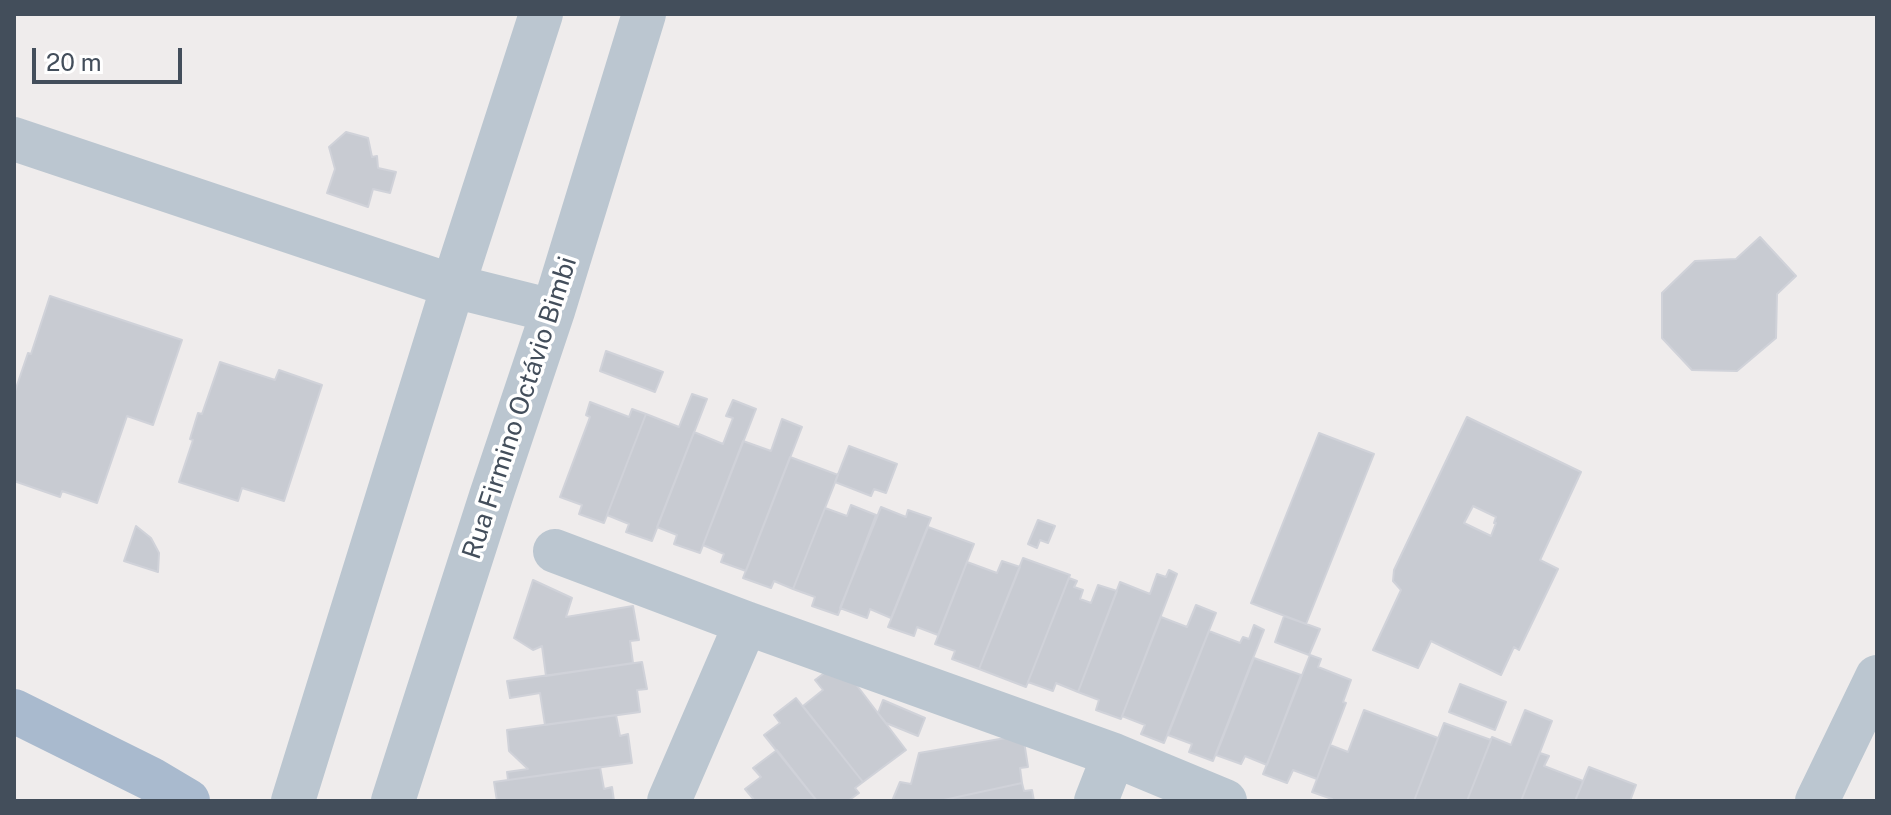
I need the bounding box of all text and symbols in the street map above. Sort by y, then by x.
scale bar [36,32,186,82]
text: 20 m [46,48,102,76]
street label: Rua Firmino Octávio Bimbi [456,253,584,563]

